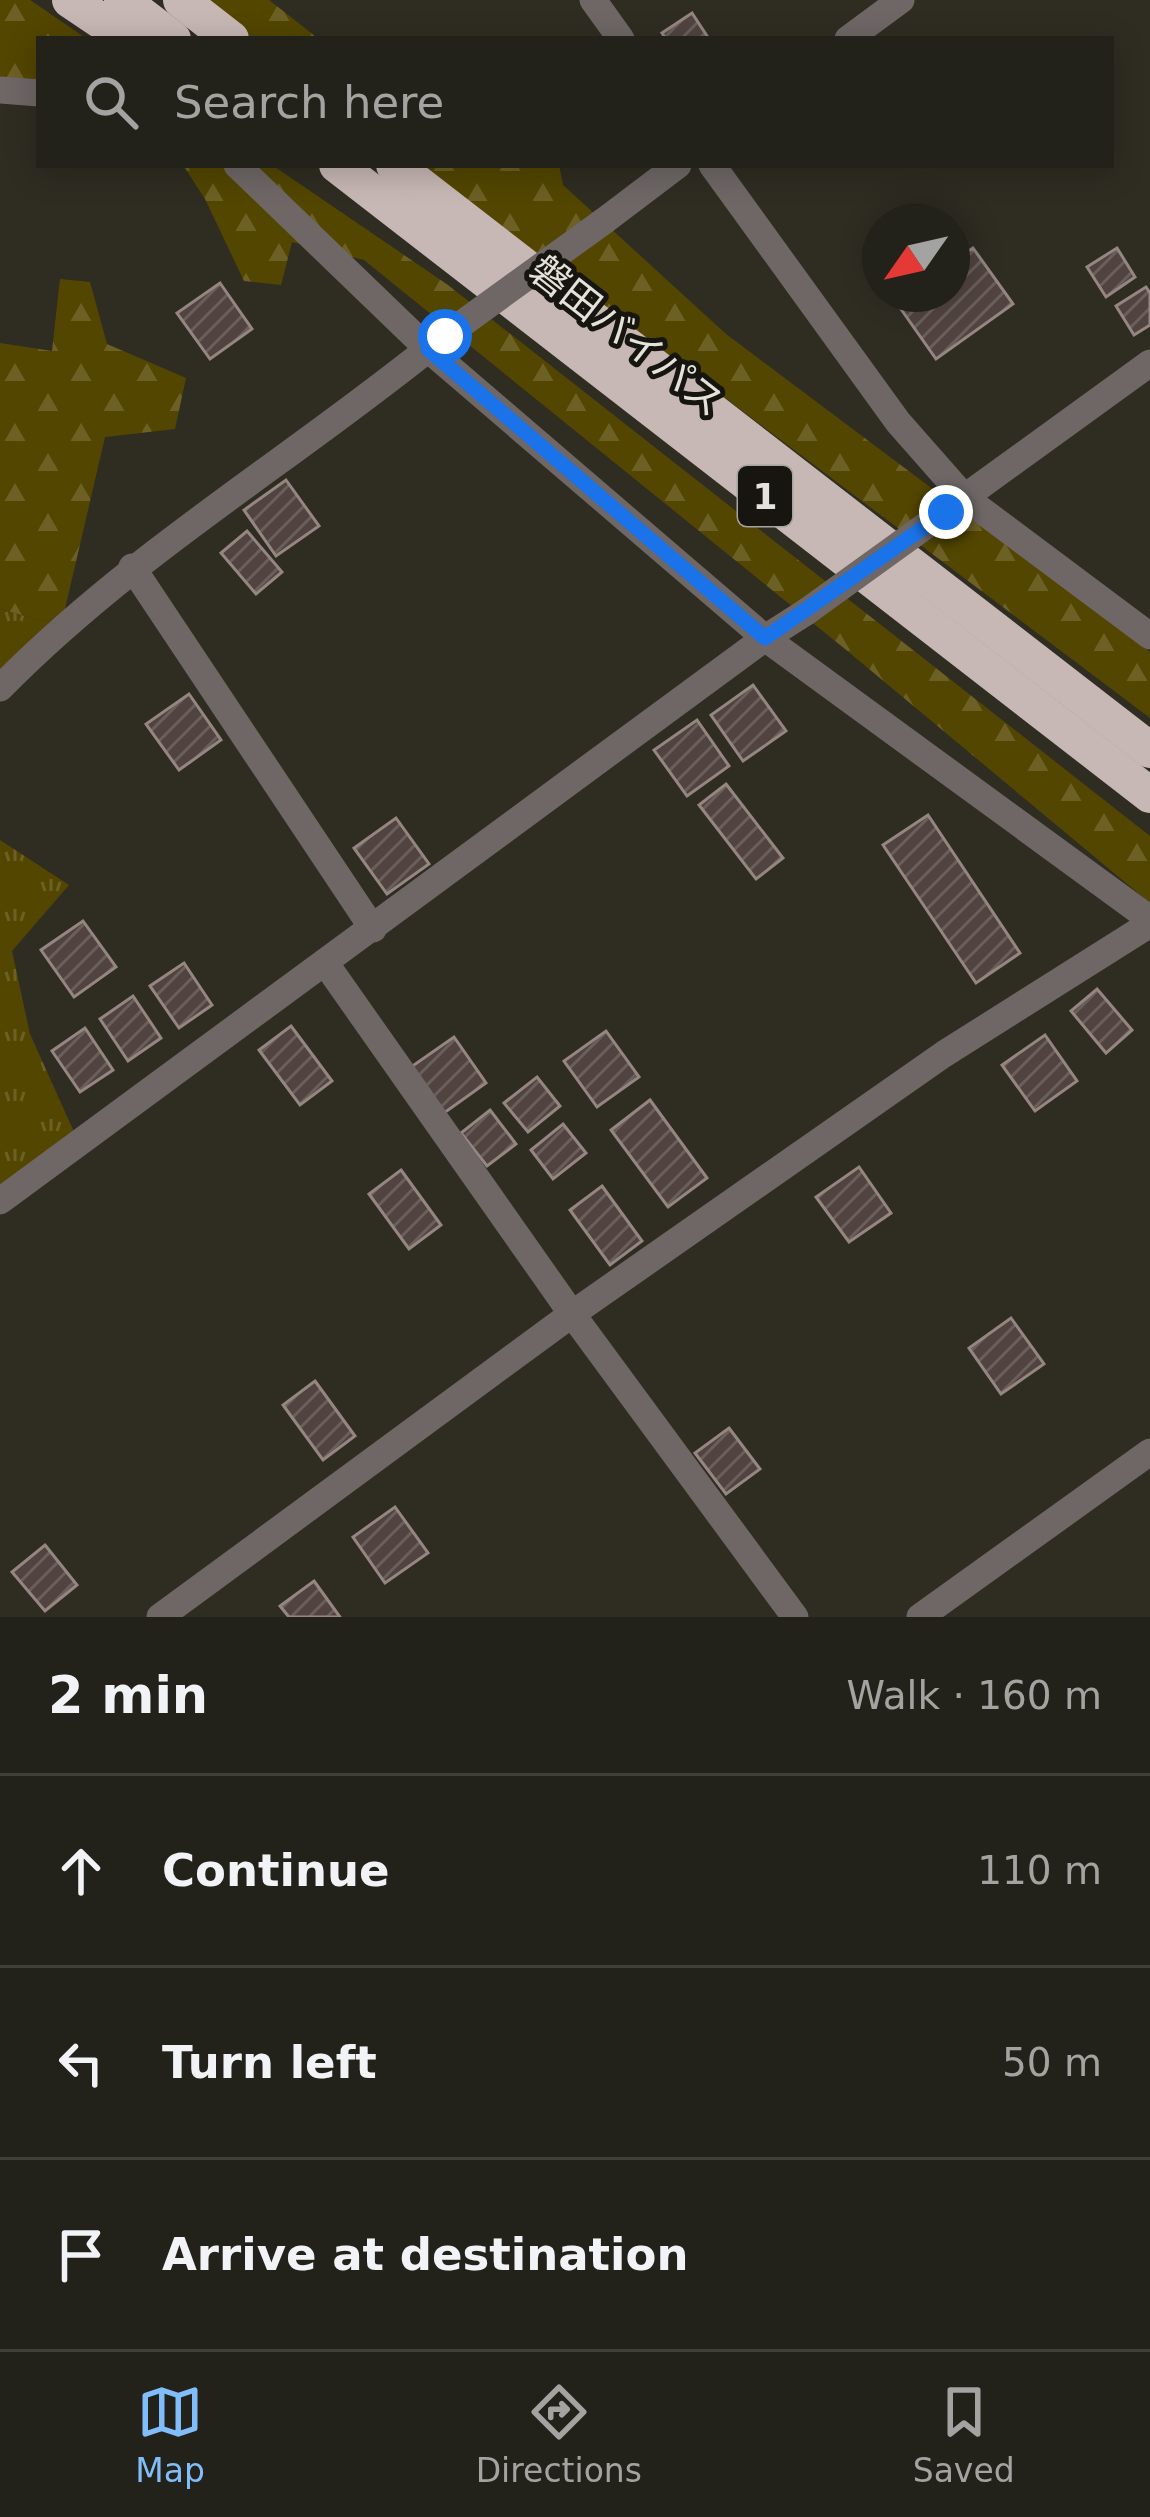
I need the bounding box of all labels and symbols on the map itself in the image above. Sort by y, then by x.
north arrow [862,204,970,312]
street label: 磐田バイパス [521,246,733,426]
route start [418,309,472,363]
road number: 1 [738,466,792,526]
route end [919,485,973,539]

